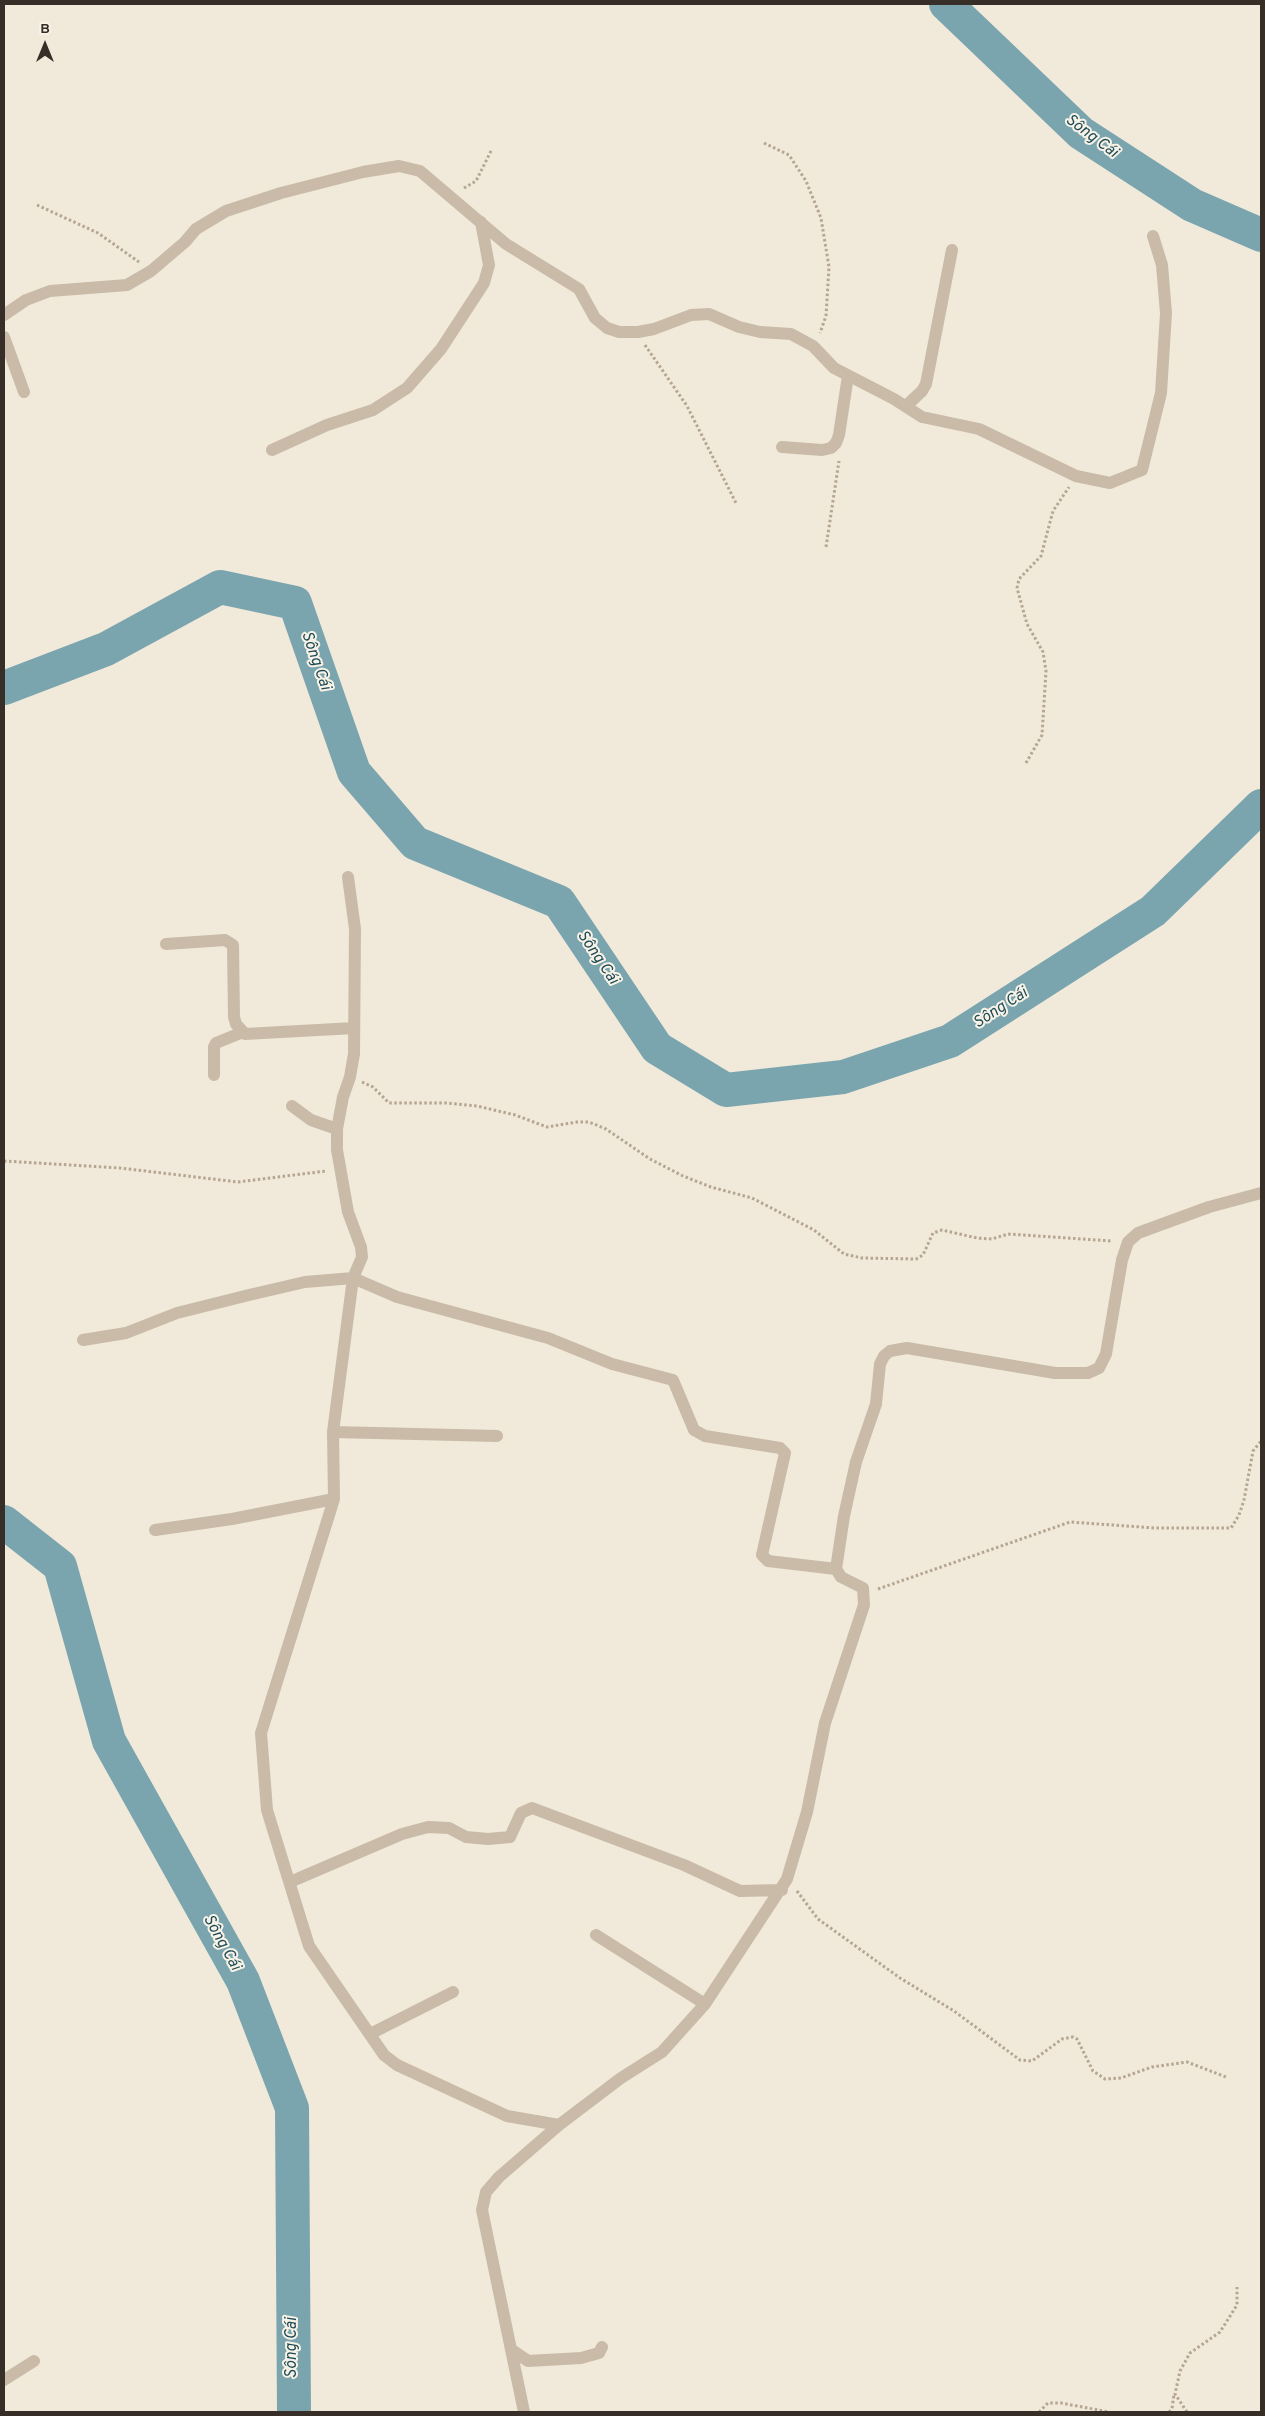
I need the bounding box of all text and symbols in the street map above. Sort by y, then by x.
north arrow [20,20,70,70]
text: B [40,21,50,38]
water label: Sông Cái [1061,111,1121,163]
water label: Sông Cái [296,629,334,693]
water label: Sông Cái [572,927,622,989]
water label: Sông Cái [970,984,1032,1034]
water label: Sông Cái [198,1912,244,1974]
water label: Sông Cái [283,2318,303,2378]

